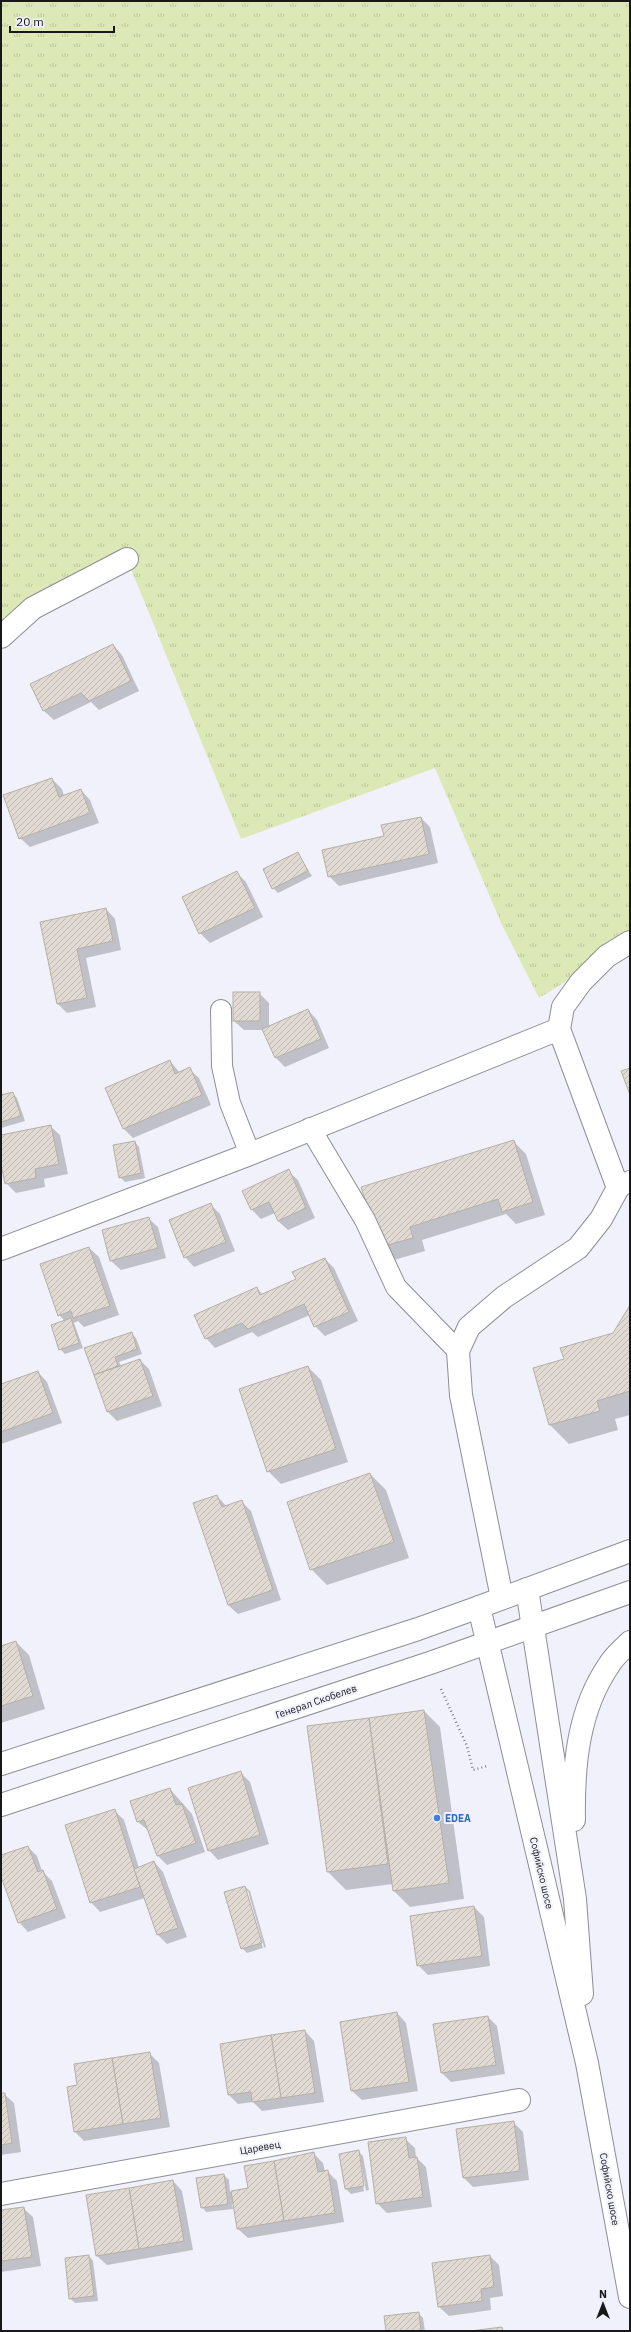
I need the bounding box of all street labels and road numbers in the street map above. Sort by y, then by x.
street label: Генерал Скобелев [274,1681,359,1721]
street label: Софийско шосе [527,1836,556,1911]
street label: Царевец [239,2138,281,2157]
street label: Софийско шосе [597,2152,622,2227]

